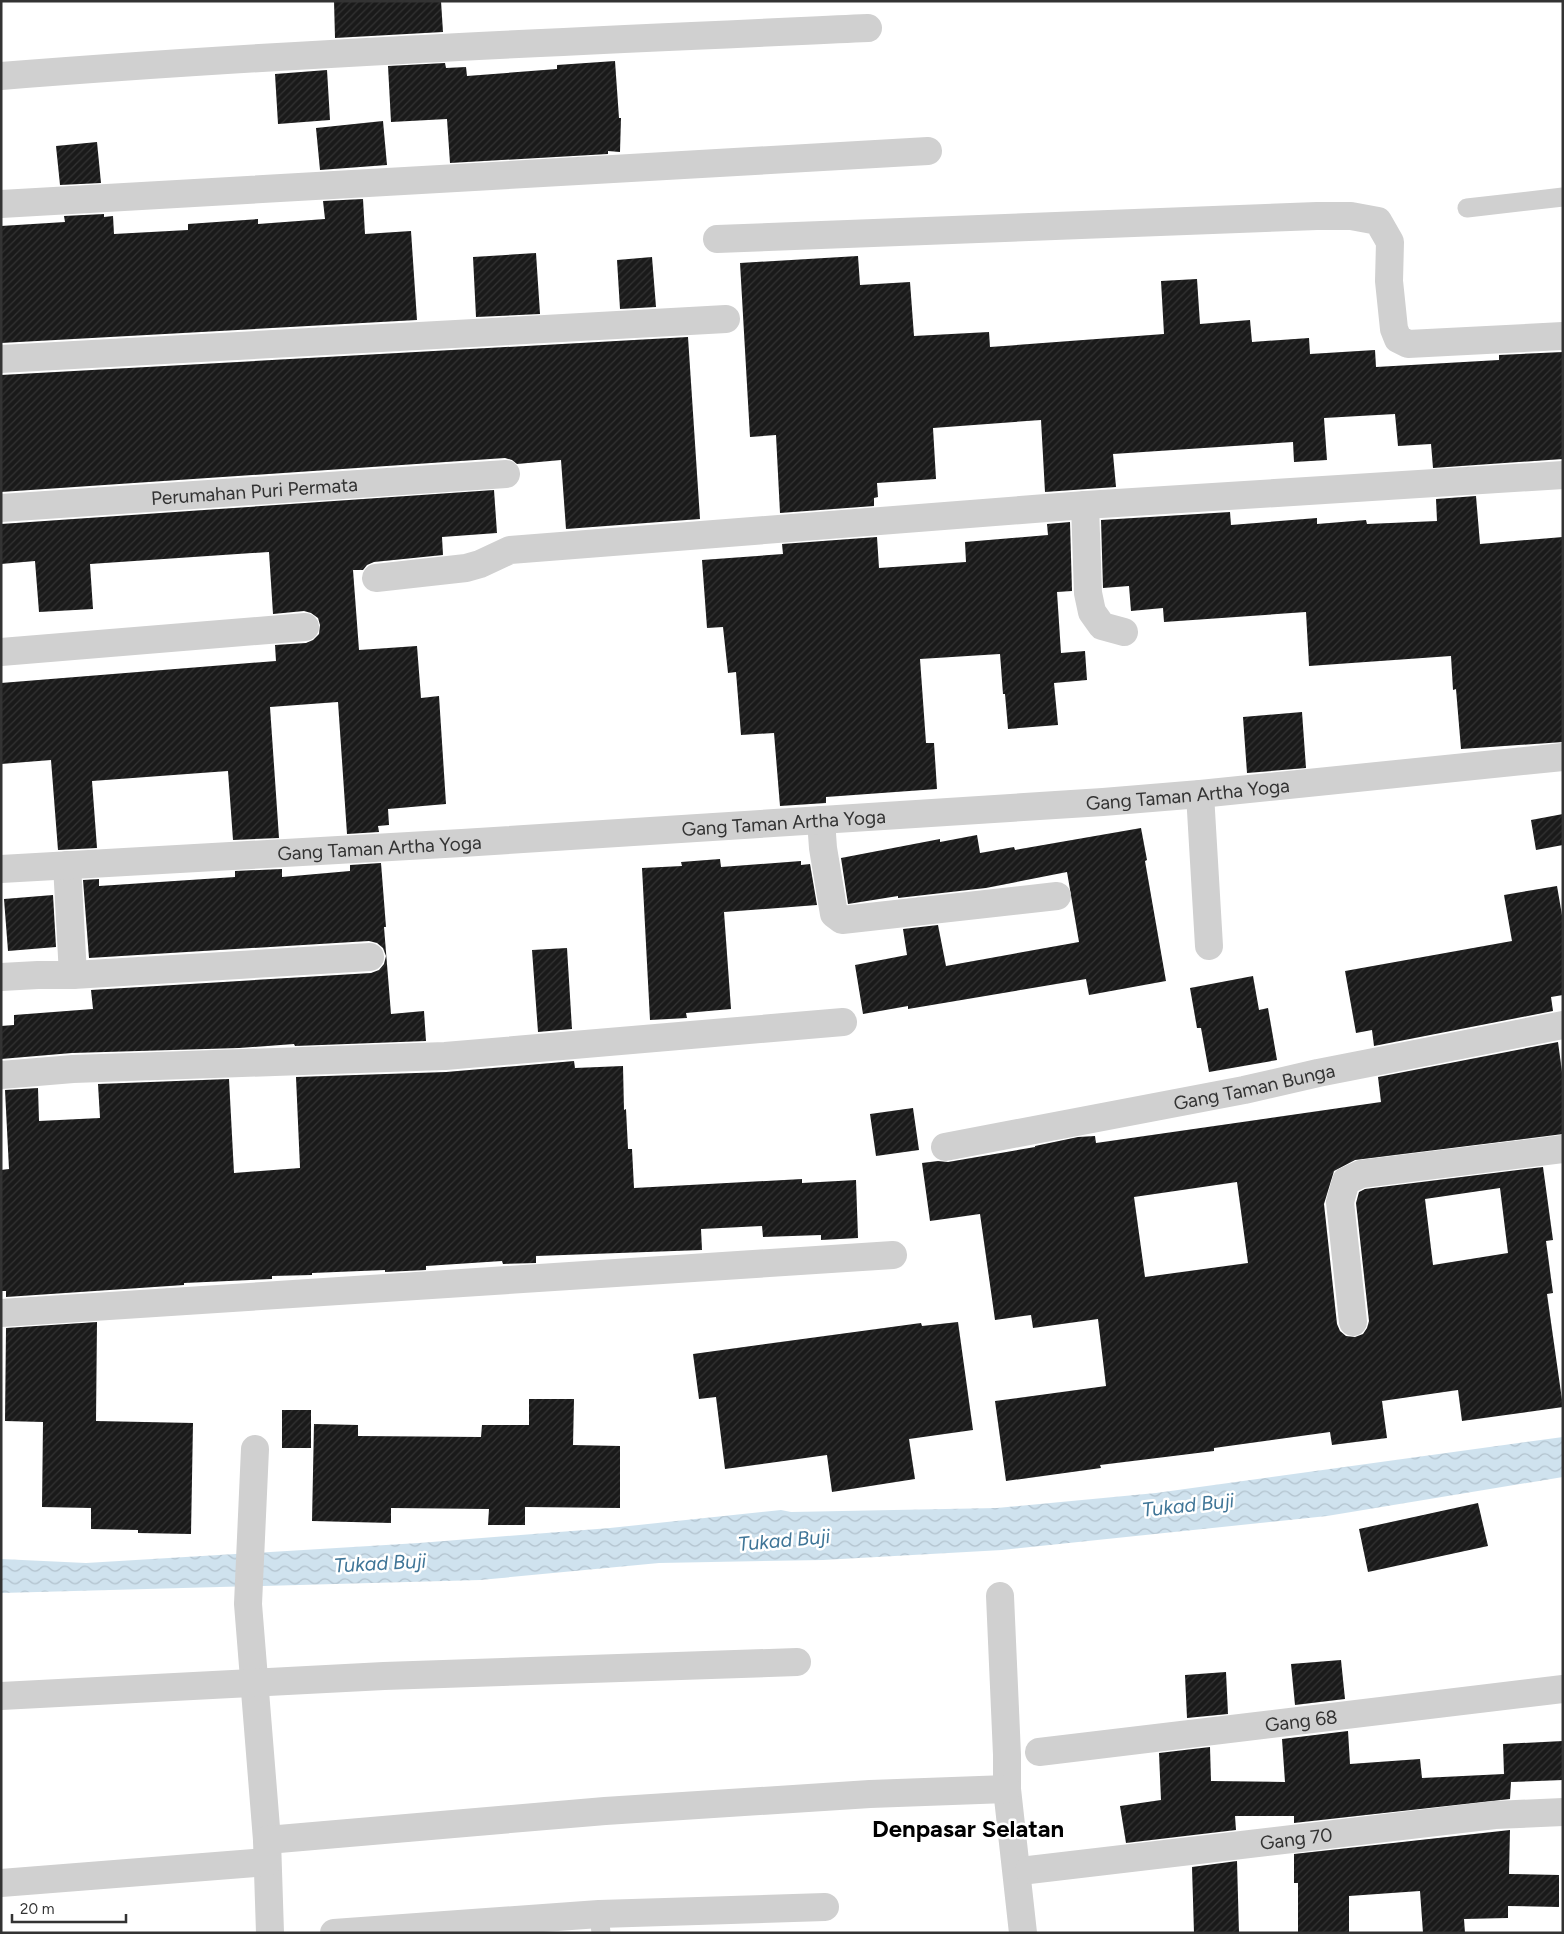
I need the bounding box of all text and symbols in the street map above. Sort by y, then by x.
street label: Perumahan Puri Permata [150,473,359,509]
street label: Gang Taman Artha Yoga [1085,773,1291,815]
street label: Gang Taman Artha Yoga [681,804,886,840]
street label: Gang Taman Artha Yoga [277,830,482,865]
street label: Gang Taman Bunga [1171,1058,1337,1115]
water label: Tukad Buji [1141,1488,1235,1522]
water label: Tukad Buji [737,1524,831,1556]
water label: Tukad Buji [333,1549,427,1577]
street label: Gang 68 [1263,1705,1339,1736]
district label: Denpasar Selatan [872,1814,1064,1843]
street label: Gang 70 [1259,1823,1334,1854]
scale bar [12,1892,126,1924]
text: 20 m [20,1900,54,1918]

